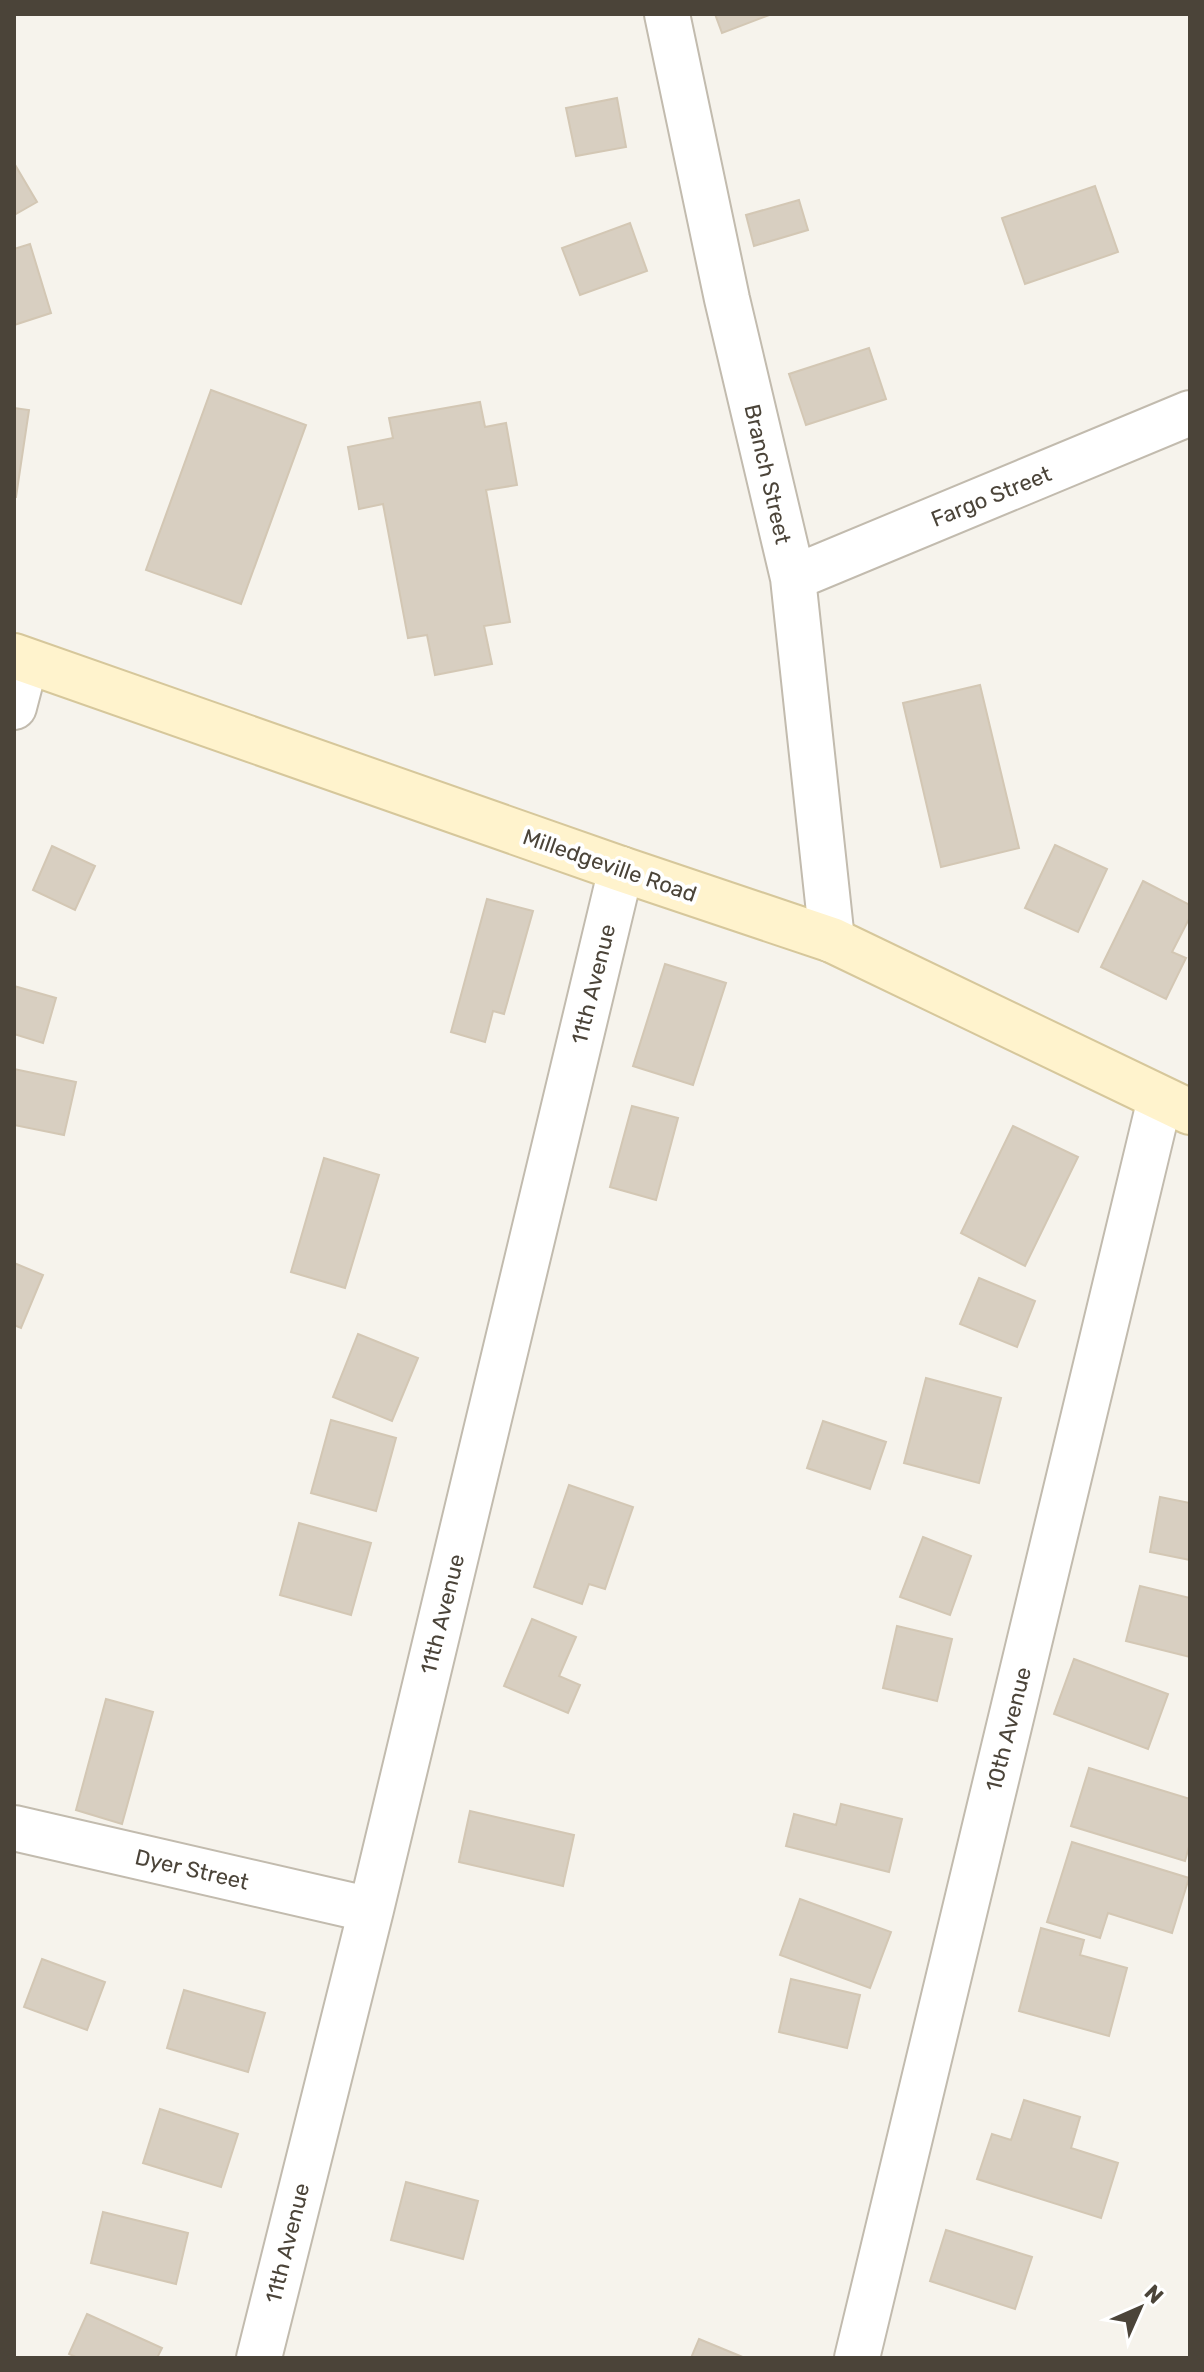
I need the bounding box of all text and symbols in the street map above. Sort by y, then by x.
street label: Branch Street [738,401,797,547]
street label: Fargo Street [927,460,1056,533]
street label: Milledgeville Road [519,823,700,908]
street label: 11th Avenue [566,921,621,1047]
street label: 11th Avenue [415,1551,470,1677]
street label: 10th Avenue [980,1664,1037,1794]
street label: Dyer Street [132,1843,252,1896]
street label: 11th Avenue [260,2180,315,2306]
north arrow [1100,2268,1180,2348]
text: N [1139,2279,1169,2309]

